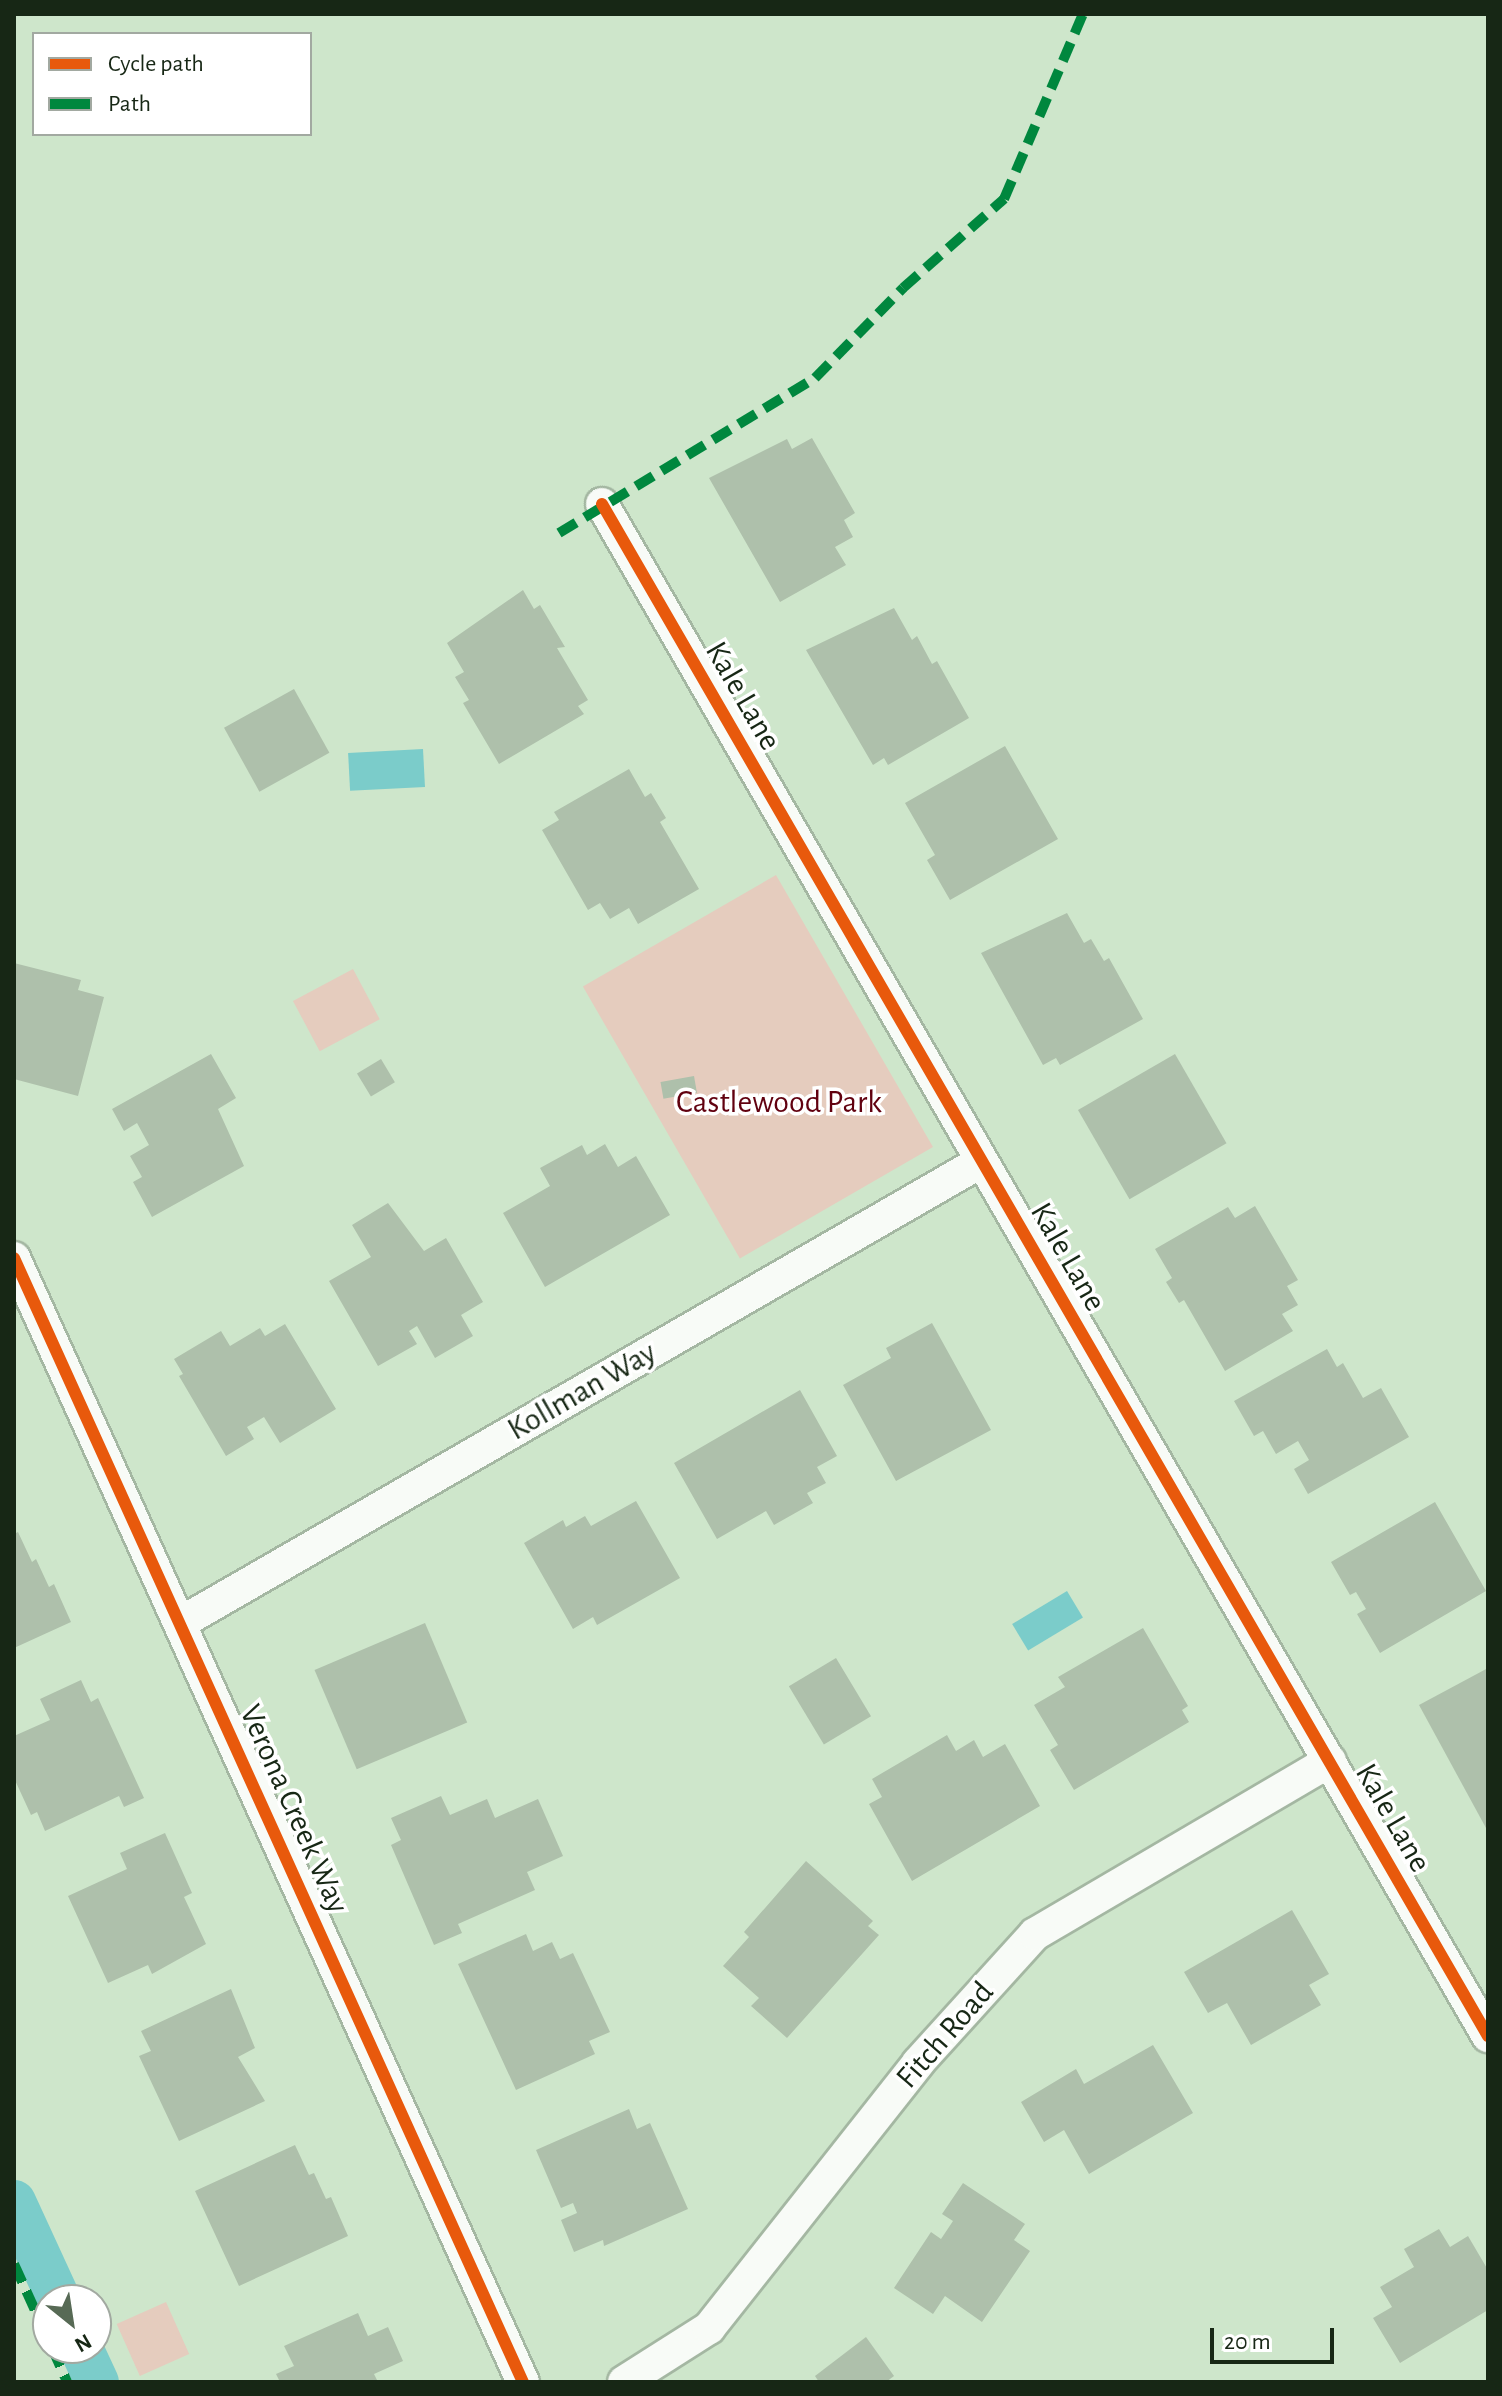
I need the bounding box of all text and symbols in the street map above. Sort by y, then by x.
legend [32,32,312,136]
text: Cycle path [108,52,204,76]
text: Path [108,92,151,116]
street label: Kale Lane [697,635,789,757]
park label: Castlewood Park [676,1083,882,1121]
street label: Kale Lane [1022,1196,1114,1318]
street label: Kollman Way [501,1333,663,1449]
street label: Verona Creek Way [231,1699,357,1919]
street label: Kale Lane [1347,1757,1439,1879]
street label: Fitch Road [888,1974,1002,2096]
north arrow [32,2284,112,2364]
scale bar [1214,2312,1338,2362]
text: N [71,2330,95,2356]
text: 20 m [1224,2330,1271,2354]

